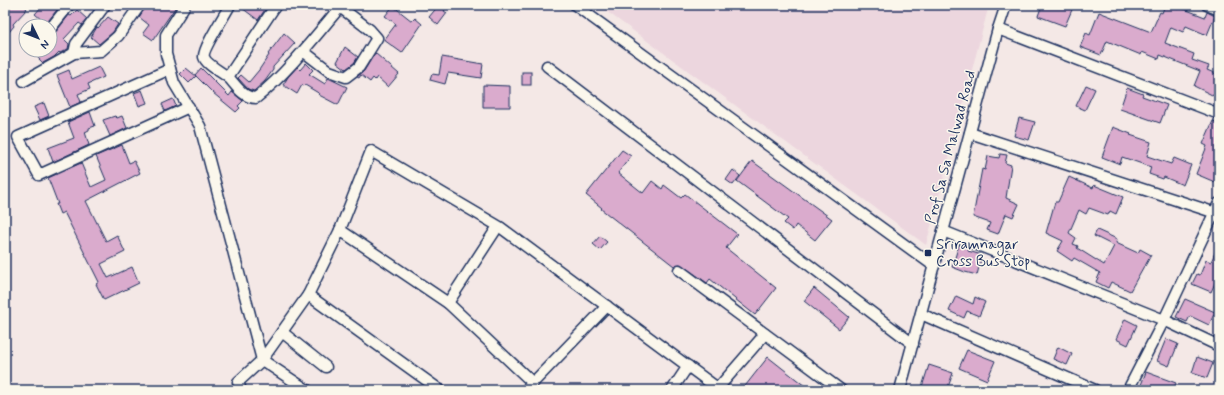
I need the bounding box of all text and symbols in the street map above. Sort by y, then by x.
north arrow [18,18,58,58]
text: N [37,37,52,52]
street label: Prof Sa Sa Malwad Road [921,68,981,226]
place label: Sriramnagar Cross Bus Stop [936,235,1030,272]
marker: Sriramnagar Cross Bus Stop [923,248,933,258]

